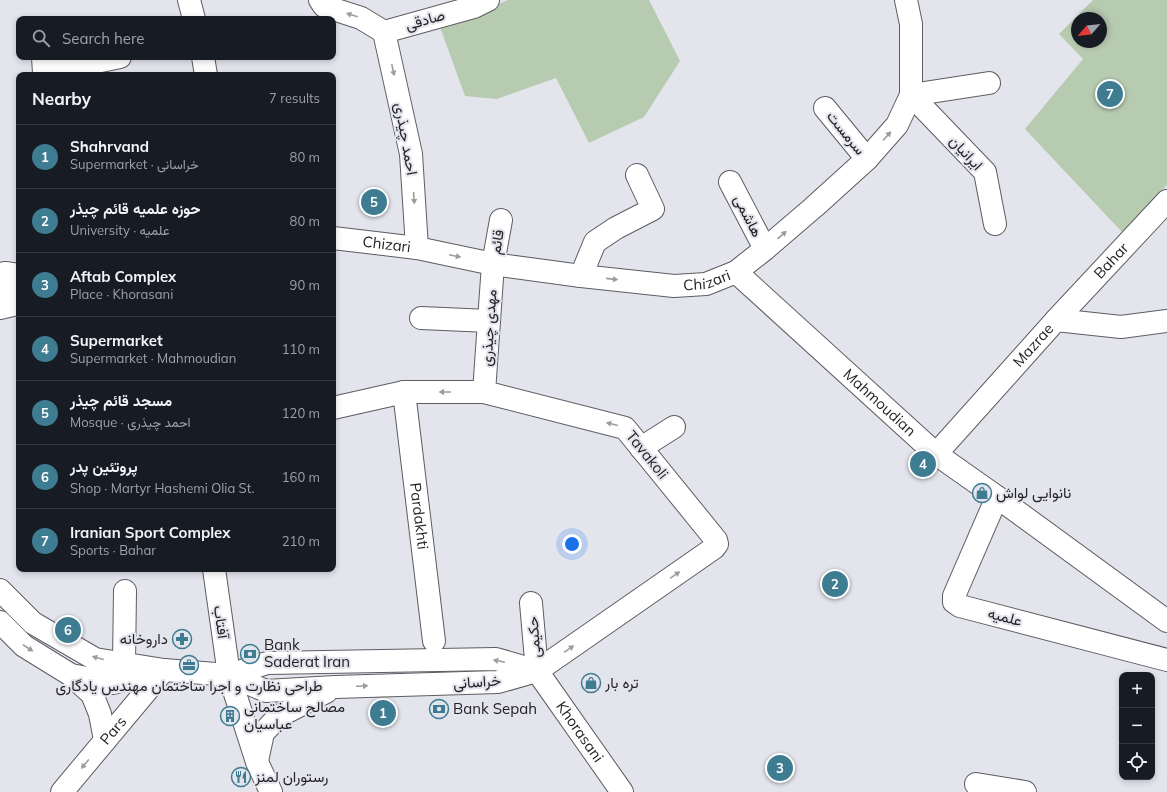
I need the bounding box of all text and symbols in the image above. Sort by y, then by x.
street label: صادقی [403,5,447,35]
one-way arrow [346,12,358,18]
north arrow [1071,12,1107,48]
search box [16,16,336,60]
icon: search [30,27,52,49]
text: Search here [62,29,144,48]
one-way arrow [390,64,396,76]
pin: 7 [1097,79,1123,109]
text: Nearby [32,88,91,109]
text: 7 results [269,90,320,106]
street label: احمد چیذری [390,101,422,177]
street label: سرمست [823,107,870,159]
one-way arrow [882,131,891,142]
street label: ایرانیان [946,131,987,174]
text: Shahrvand [70,137,149,156]
text: 1 [41,149,49,165]
text: 80 m [290,149,320,165]
text: Supermarket · خراسانی [70,156,199,172]
pin: 5 [361,187,387,217]
one-way arrow [411,192,418,204]
street label: هاشمی [729,192,767,240]
text: حوزه علمیه قائم چیذر [70,199,200,218]
text: 2 [41,213,49,229]
text: 80 m [290,213,320,229]
text: University · علمیه [70,222,169,238]
street label: قائم [485,228,509,256]
one-way arrow [777,230,787,239]
street label: Chizari [362,232,412,256]
street label: Bahar [1089,238,1133,282]
one-way arrow [449,254,462,260]
street label: Chizari [683,265,733,294]
text: Aftab Complex [70,267,176,286]
one-way arrow [606,276,618,282]
text: 3 [41,277,49,293]
text: 90 m [290,277,320,293]
text: Place · Khorasani [70,286,173,302]
street label: مهدی چیذری [476,289,502,367]
street label: Mazrae [1009,319,1058,371]
text: Supermarket [70,331,163,350]
text: 4 [41,341,49,357]
text: 110 m [282,341,320,357]
text: Supermarket · Mahmoudian [70,350,236,366]
street label: Mahmoudian [840,364,920,440]
one-way arrow [438,389,451,395]
text: مسجد قائم چیذر [70,391,172,410]
text: 5 [41,405,49,421]
text: 120 m [282,405,320,421]
text: Mosque · احمد چیذری [70,414,191,430]
one-way arrow [606,421,619,427]
street label: Tavakoli [622,427,673,483]
pin: 4 [910,449,936,479]
text: پروتئین پدر [70,457,138,476]
text: 6 [41,469,49,485]
text: 160 m [282,469,320,485]
text: Shop · Martyr Hashemi Olia St. [70,480,254,496]
street label: Pardakhti [406,482,433,551]
shop icon: نانوایی لواش [971,482,993,504]
place label: نانوایی لواش [996,483,1071,503]
text: Iranian Sport Complex [70,523,231,542]
text: 7 [41,533,49,549]
text: 210 m [282,533,320,549]
your location [562,534,582,554]
text: Sports · Bahar [70,542,156,558]
pin: 2 [822,569,848,599]
one-way arrow [670,571,681,579]
street label: علمیه [986,603,1024,630]
street label: آفتاب [210,604,233,641]
pin: 6 [55,615,81,645]
street label: حکیمی [523,615,545,659]
pharmacy icon: داروخانه [171,628,193,650]
place label: داروخانه [120,629,168,648]
place label: Bank Saderat Iran [264,635,350,671]
bank icon: Bank Saderat Iran [239,643,261,665]
one-way arrow [22,645,34,652]
one-way arrow [563,645,574,653]
office icon: طراحی نظارت و اجرا ساختمان مهندس یادگاری [178,654,200,676]
one-way arrow [92,655,104,661]
one-way arrow [493,657,505,663]
street label: خراسانی [452,670,502,694]
shop icon: تره بار [580,672,602,694]
map controls [1119,672,1155,780]
button: + [1119,672,1155,708]
place label: تره بار [604,673,639,692]
place label: طراحی نظارت و اجرا ساختمان مهندس یادگاری [55,676,323,696]
one-way arrow [356,683,368,690]
place label: مصالح ساختمانی عباسیان [244,697,345,733]
street label: Khorasani [552,697,608,766]
pin: 1 [370,698,396,728]
bank icon: Bank Sepah [428,698,450,720]
place label: Bank Sepah [453,699,537,718]
building icon: مصالح ساختمانی عباسیان [219,705,241,727]
button: − [1119,708,1155,744]
street label: Pars [96,712,130,748]
button: locate [1119,744,1155,780]
pin: 3 [767,753,793,783]
one-way arrow [81,759,90,770]
restaurant icon: رستوران لمنز [230,766,252,788]
place label: رستوران لمنز [254,767,328,786]

